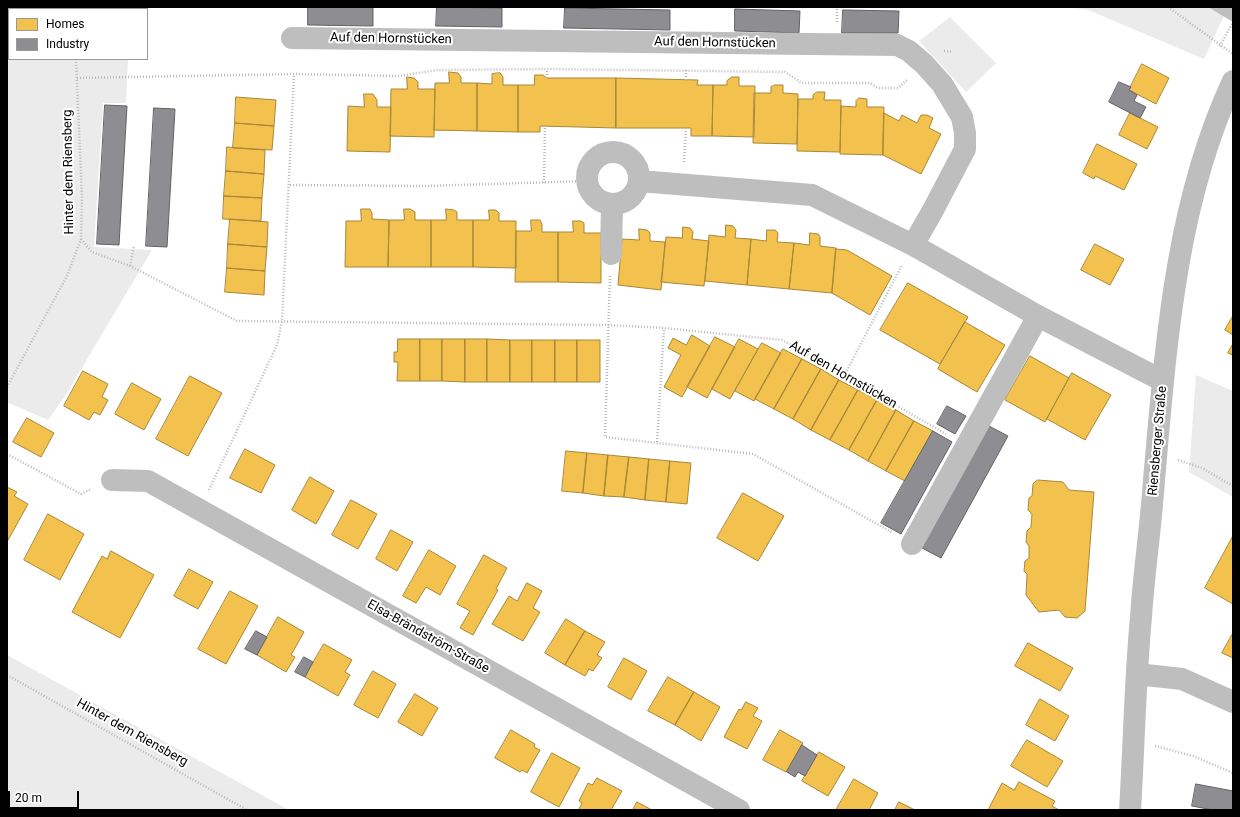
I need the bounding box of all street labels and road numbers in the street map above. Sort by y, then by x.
street label: Auf den Hornstücken [330,30,452,48]
street label: Auf den Hornstücken [654,34,776,52]
street label: Hinter dem Riensberg [60,109,78,235]
street label: Auf den Hornstücken [786,338,900,412]
street label: Riensberger Straße [1145,385,1171,497]
street label: Elsa-Brändström-Straße [364,597,492,677]
street label: Hinter dem Riensberg [74,696,190,770]

